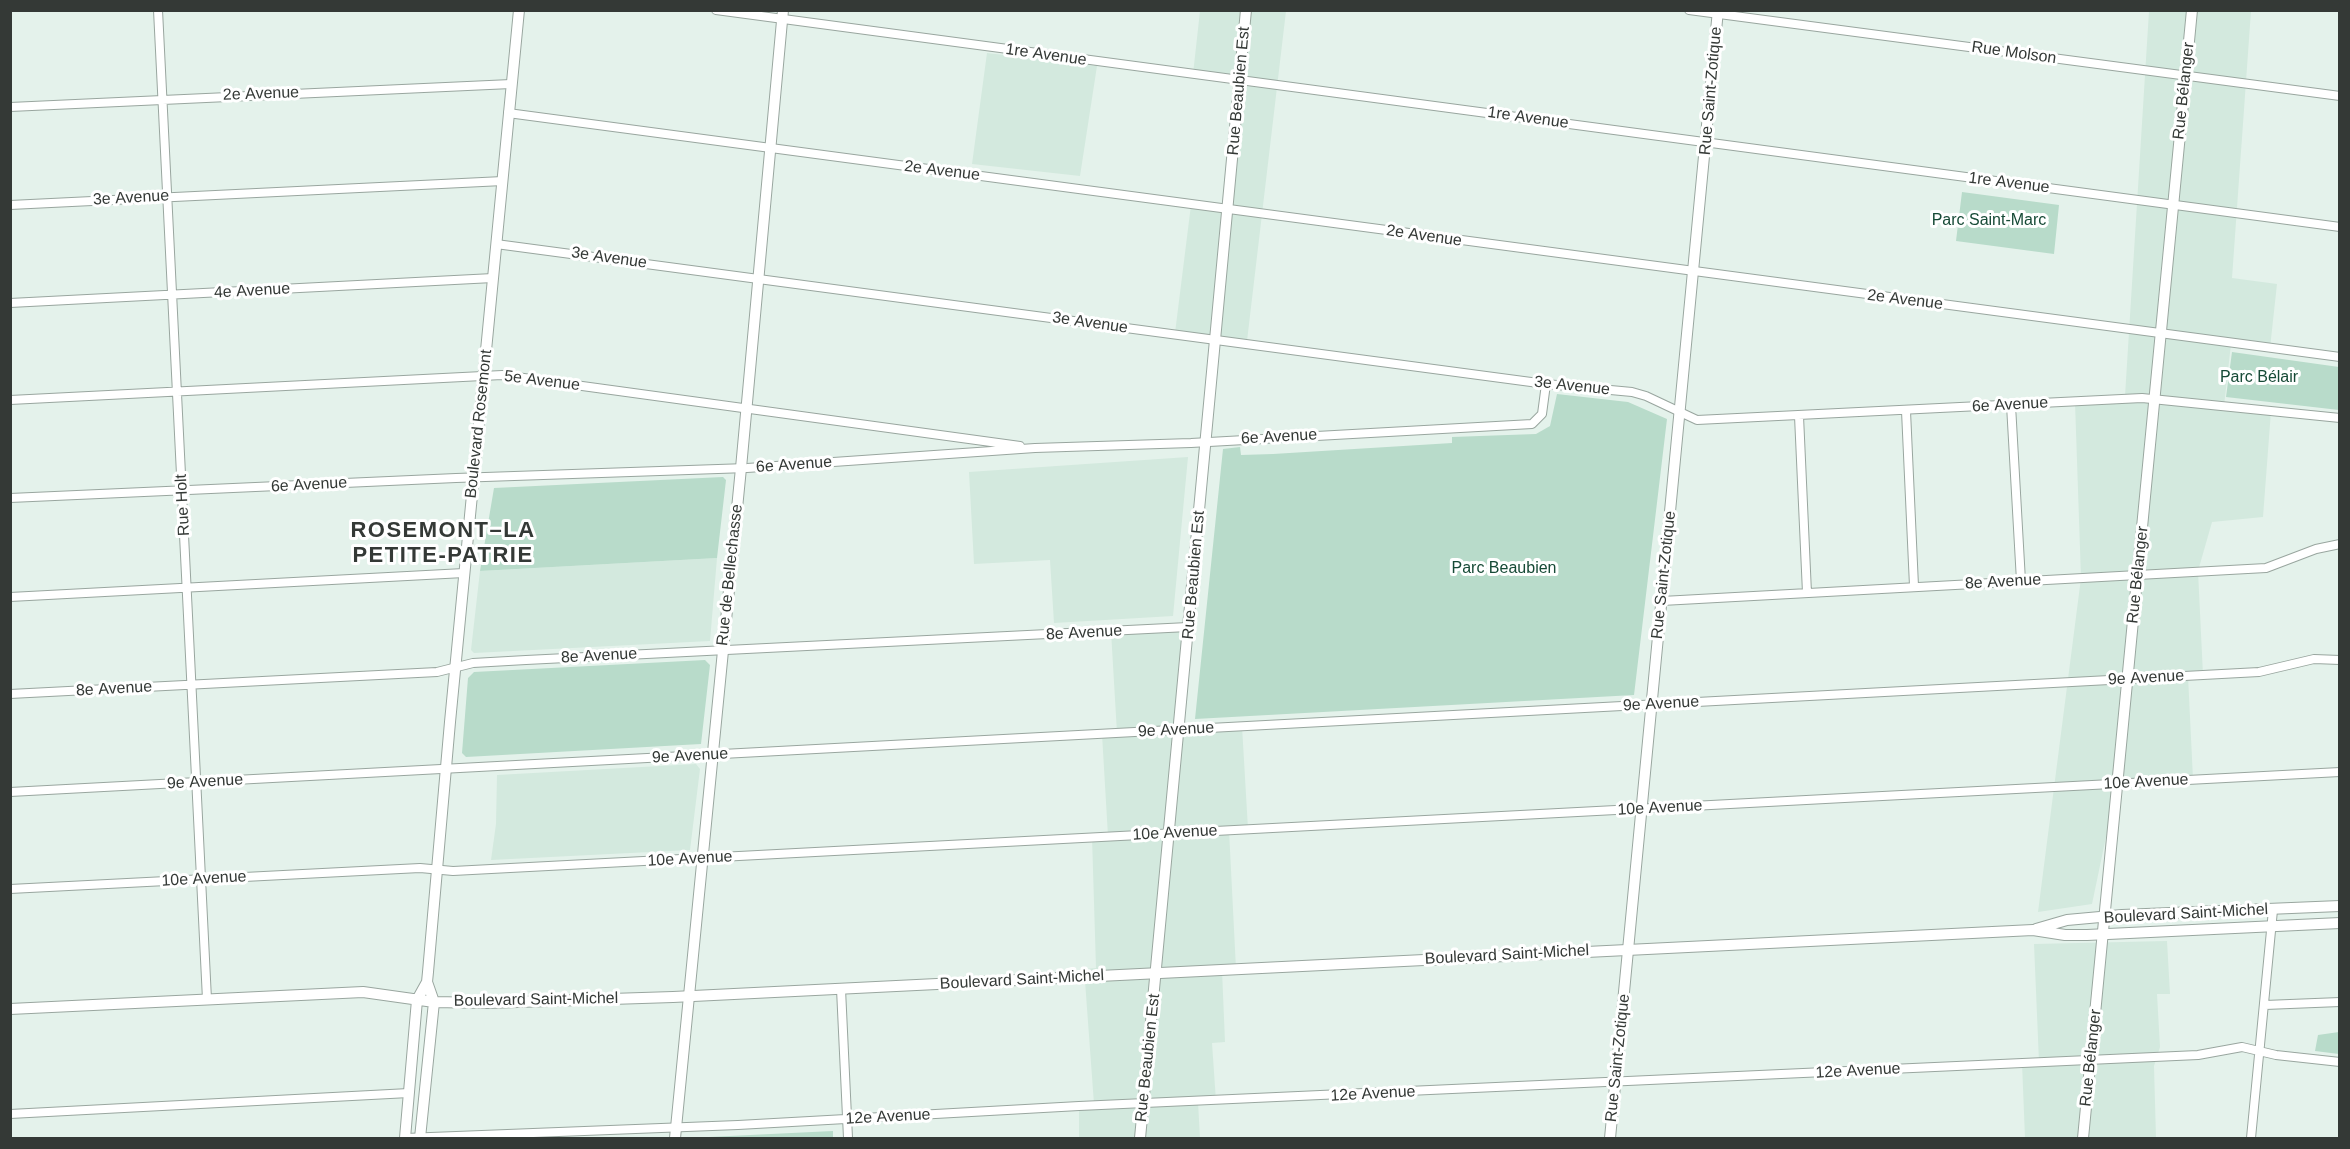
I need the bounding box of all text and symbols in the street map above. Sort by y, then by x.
street label: Rue Beaubien Est [1224,26,1254,156]
street label: Rue Saint-Zotique [1696,26,1726,156]
street label: Rue Molson [1970,38,2058,68]
street label: 1re Avenue [1004,40,1088,70]
street label: Rue Bélanger [2169,41,2199,141]
street label: 2e Avenue [223,83,299,105]
street label: 1re Avenue [1486,103,1570,133]
street label: 2e Avenue [903,157,981,185]
street label: 1re Avenue [1967,169,2051,197]
street label: 3e Avenue [92,186,170,210]
park label: Parc Saint-Marc [1932,211,2046,231]
street label: 2e Avenue [1385,221,1463,251]
street label: 3e Avenue [570,243,648,273]
street label: 4e Avenue [213,279,291,303]
street label: 2e Avenue [1866,286,1944,314]
street label: 3e Avenue [1051,308,1129,338]
street label: Boulevard Rosemont [462,349,496,499]
street label: 5e Avenue [503,367,581,395]
park label: Parc Bélair [2220,368,2298,388]
street label: 3e Avenue [1533,372,1611,400]
street label: 6e Avenue [1971,393,2049,417]
street label: 6e Avenue [1240,425,1318,449]
street label: 6e Avenue [755,453,833,477]
street label: Rue Holt [172,473,194,537]
street label: 6e Avenue [270,473,348,497]
street label: Rue de Bellechasse [713,503,747,647]
street label: Rue Beaubien Est [1179,510,1209,640]
street label: Rue Saint-Zotique [1648,510,1680,640]
district label: ROSEMONT–LA PETITE-PATRIE [350,518,536,570]
street label: Rue Bélanger [2123,525,2153,625]
park label: Parc Beaubien [1452,559,1556,579]
street label: 8e Avenue [1964,570,2042,594]
street label: 8e Avenue [1045,621,1123,645]
street label: 8e Avenue [560,644,638,668]
street label: 9e Avenue [2107,666,2185,690]
street label: 8e Avenue [75,677,153,701]
street label: 9e Avenue [1622,692,1700,716]
street label: 9e Avenue [1137,718,1215,742]
street label: 9e Avenue [651,744,729,768]
street label: 9e Avenue [166,770,244,794]
street label: 10e Avenue [2103,770,2189,794]
street label: 10e Avenue [1617,796,1703,820]
street label: 10e Avenue [1132,821,1218,845]
street label: 10e Avenue [647,847,733,871]
street label: 10e Avenue [161,867,247,891]
street label: Boulevard Saint-Michel [2103,900,2269,928]
street label: Boulevard Saint-Michel [1424,941,1590,969]
street label: Boulevard Saint-Michel [939,966,1105,994]
street label: Boulevard Saint-Michel [454,989,618,1011]
street label: Rue Beaubien Est [1132,993,1164,1123]
street label: Rue Saint-Zotique [1602,993,1634,1123]
street label: Rue Bélanger [2076,1008,2106,1108]
street label: 12e Avenue [1815,1059,1901,1083]
street label: 12e Avenue [1330,1082,1416,1106]
street label: 12e Avenue [845,1105,931,1129]

